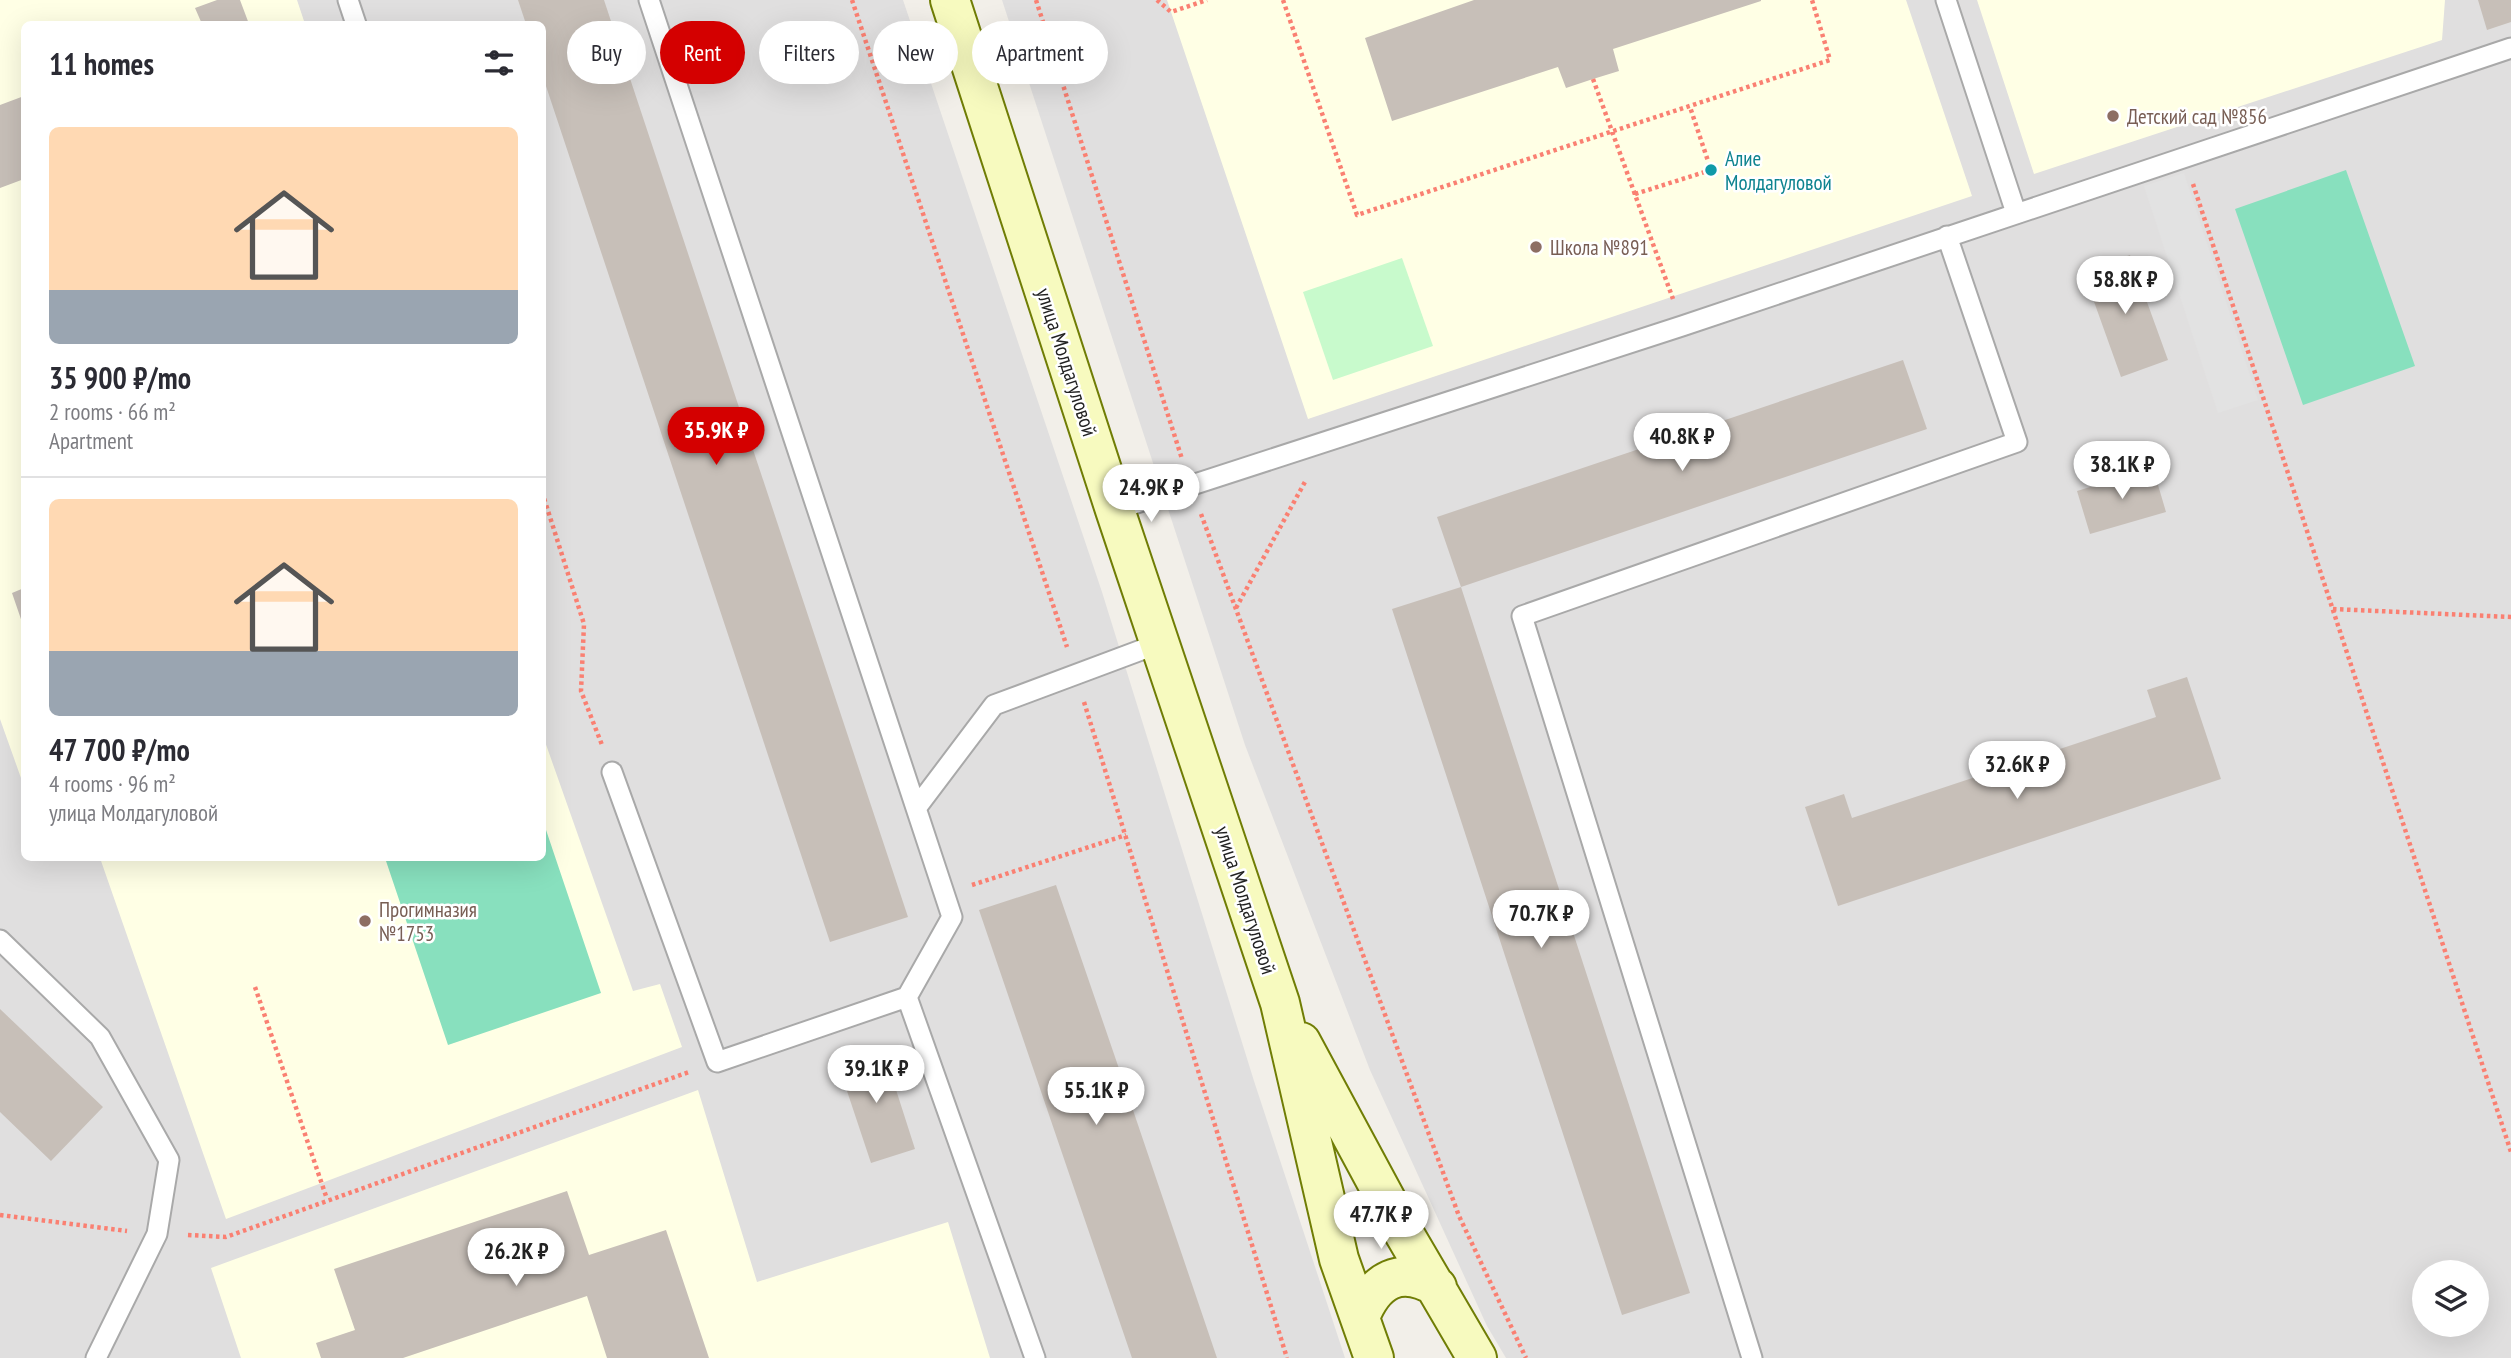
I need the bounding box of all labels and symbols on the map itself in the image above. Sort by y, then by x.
place label: Детский сад №856 [2127,103,2267,130]
marker: Детский сад №856 [2105,108,2121,124]
place label: Алие Молдагуловой [1725,145,1832,196]
marker: Алие Молдагуловой [1703,162,1719,178]
place label: Школа №891 [1550,234,1649,261]
marker: Школа №891 [1528,239,1544,255]
pin: 58.8K ₽ [2060,256,2190,316]
street label: улица Молдагуловой [1030,284,1104,440]
pin: 35.9K ₽ [651,407,781,467]
pin: 40.8K ₽ [1617,414,1747,473]
pin: 38.1K ₽ [2057,442,2187,501]
pin: 24.9K ₽ [1086,464,1216,524]
pin: 32.6K ₽ [1952,742,2082,801]
street label: улица Молдагуловой [1209,822,1283,978]
pin: 70.7K ₽ [1476,890,1606,950]
place label: Прогимназия №1753 [379,896,477,947]
marker: Прогимназия №1753 [357,913,373,929]
pin: 39.1K ₽ [811,1046,941,1105]
pin: 55.1K ₽ [1031,1068,1161,1127]
pin: 47.7K ₽ [1316,1192,1446,1251]
pin: 26.2K ₽ [451,1228,581,1288]

